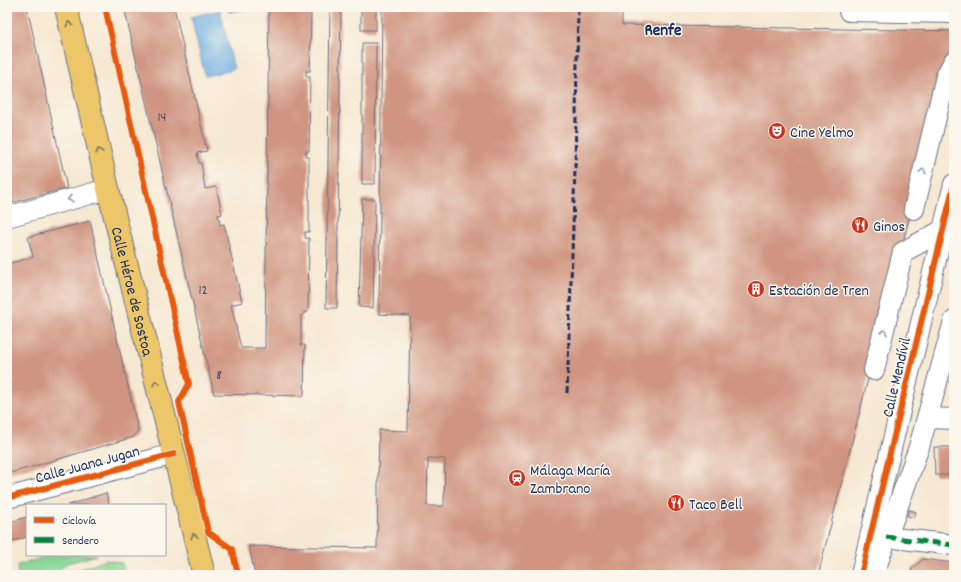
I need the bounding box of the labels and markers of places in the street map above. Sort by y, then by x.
theatre icon: Cine Yelmo [767,121,787,141]
place label: Cine Yelmo [790,122,854,145]
restaurant icon: Ginos [850,215,870,235]
place label: Ginos [873,216,906,239]
building icon: Estación de Tren [746,279,766,299]
place label: Estación de Tren [769,280,869,303]
place label: Málaga María Zambrano [530,460,611,501]
station icon: Málaga María Zambrano [507,468,527,488]
restaurant icon: Taco Bell [666,493,686,513]
place label: Taco Bell [689,494,743,517]

